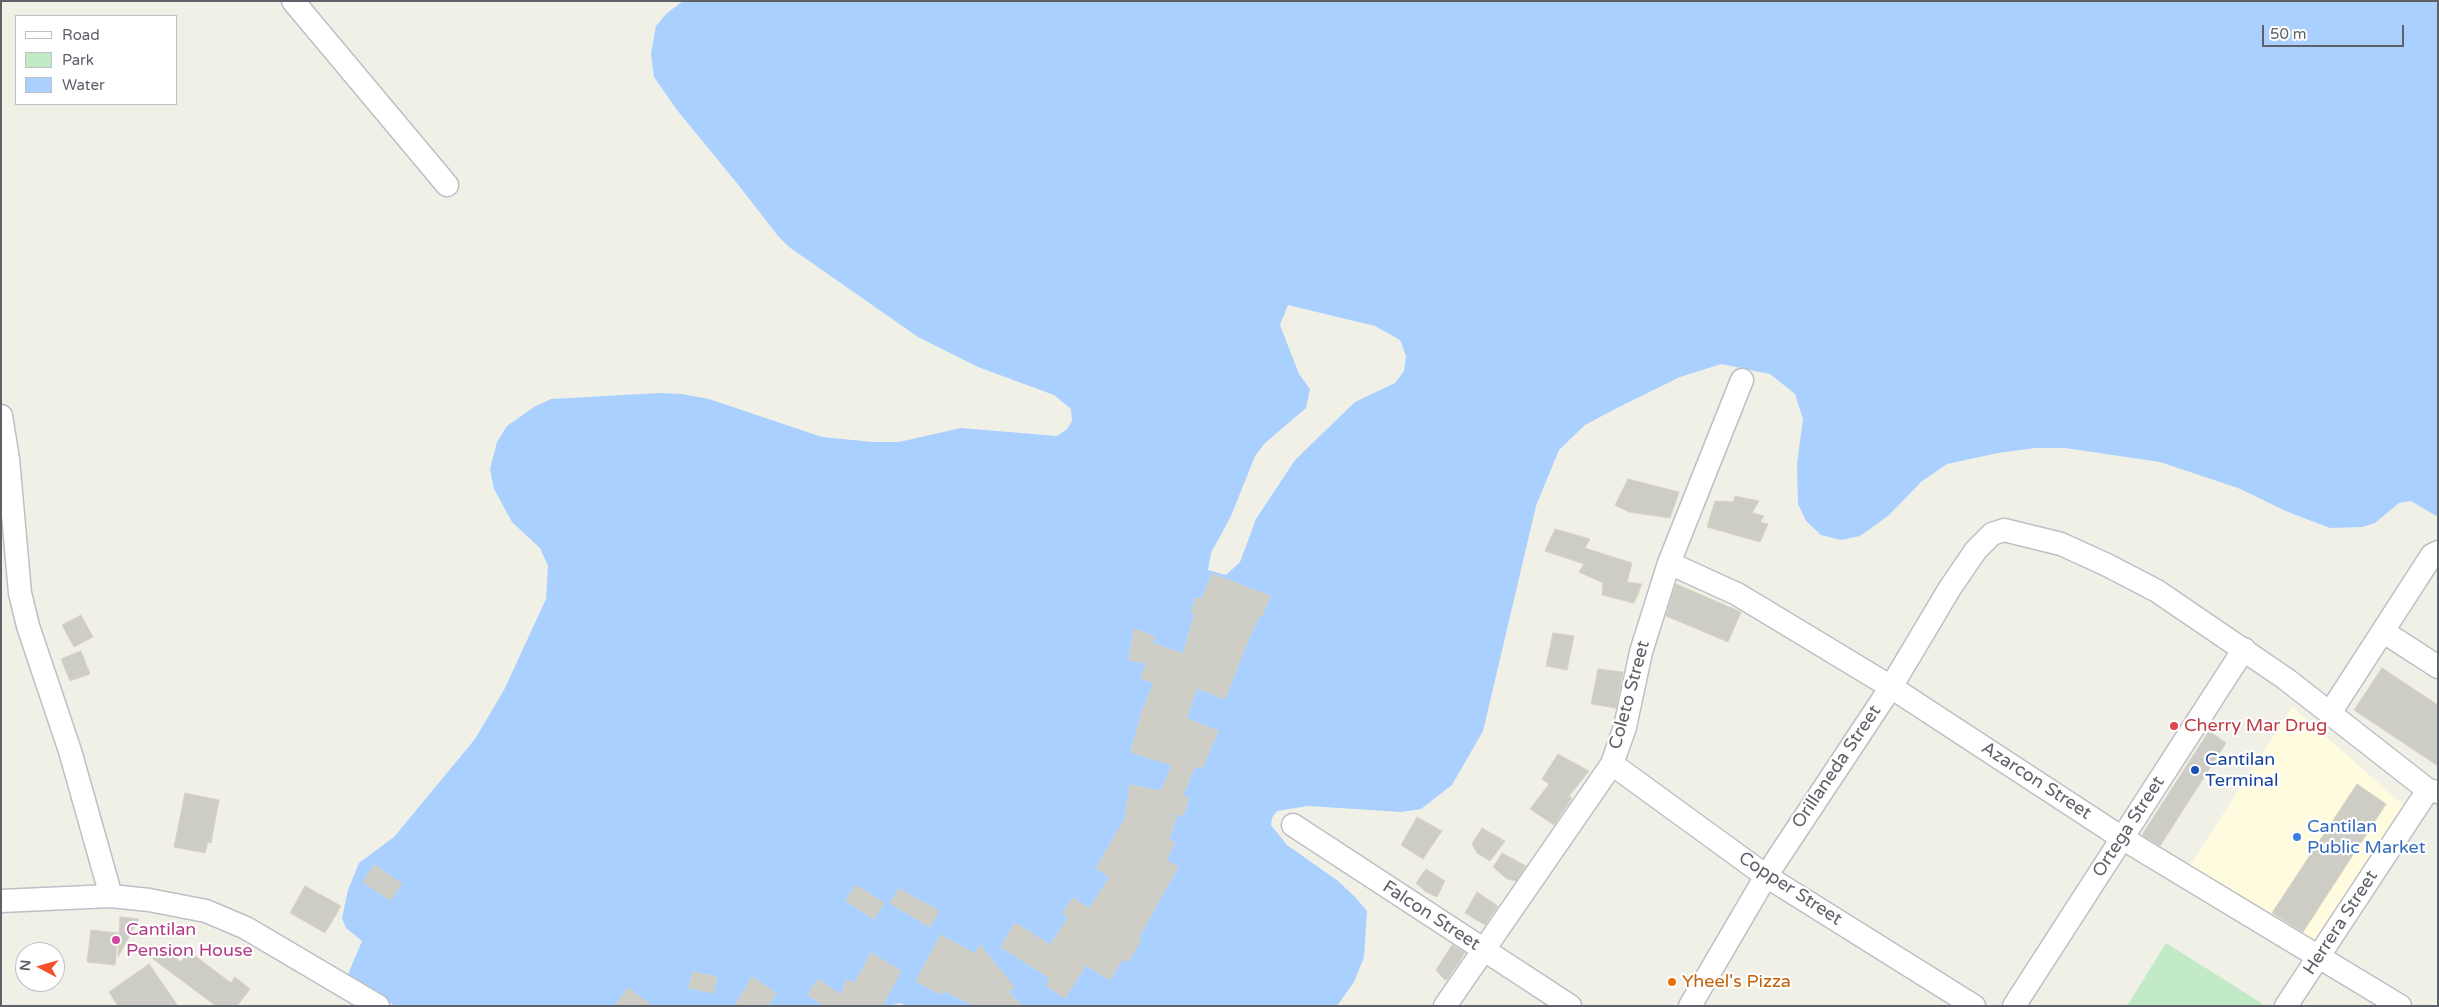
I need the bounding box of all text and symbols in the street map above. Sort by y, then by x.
legend [15,15,178,105]
scale bar [2264,15,2406,47]
text: 50 m [2270,25,2307,43]
text: Road [62,26,100,44]
text: Park [62,51,94,69]
text: Water [62,76,105,94]
street label: Coleto Street [1605,638,1655,752]
street label: Orillaneda Street [1788,701,1886,833]
place label: Cherry Mar Drug [2184,715,2327,737]
marker: Cherry Mar Drug [2168,720,2180,732]
street label: Azarcon Street [1977,737,2095,825]
place label: Cantilan Terminal [2205,749,2278,792]
marker: Cantilan Terminal [2189,764,2201,776]
street label: Ortega Street [2088,773,2170,881]
place label: Cantilan Public Market [2307,816,2426,859]
marker: Cantilan Public Market [2291,831,2303,843]
street label: Copper Street [1734,848,1846,930]
street label: Herrera Street [2299,867,2383,979]
street label: Falcon Street [1378,877,1484,955]
place label: Cantilan Pension House [126,919,253,962]
marker: Cantilan Pension House [110,934,122,946]
north arrow [15,942,65,992]
text: N [17,959,35,972]
place label: Yheel's Pizza [1682,971,1791,993]
marker: Yheel's Pizza [1666,976,1678,988]

